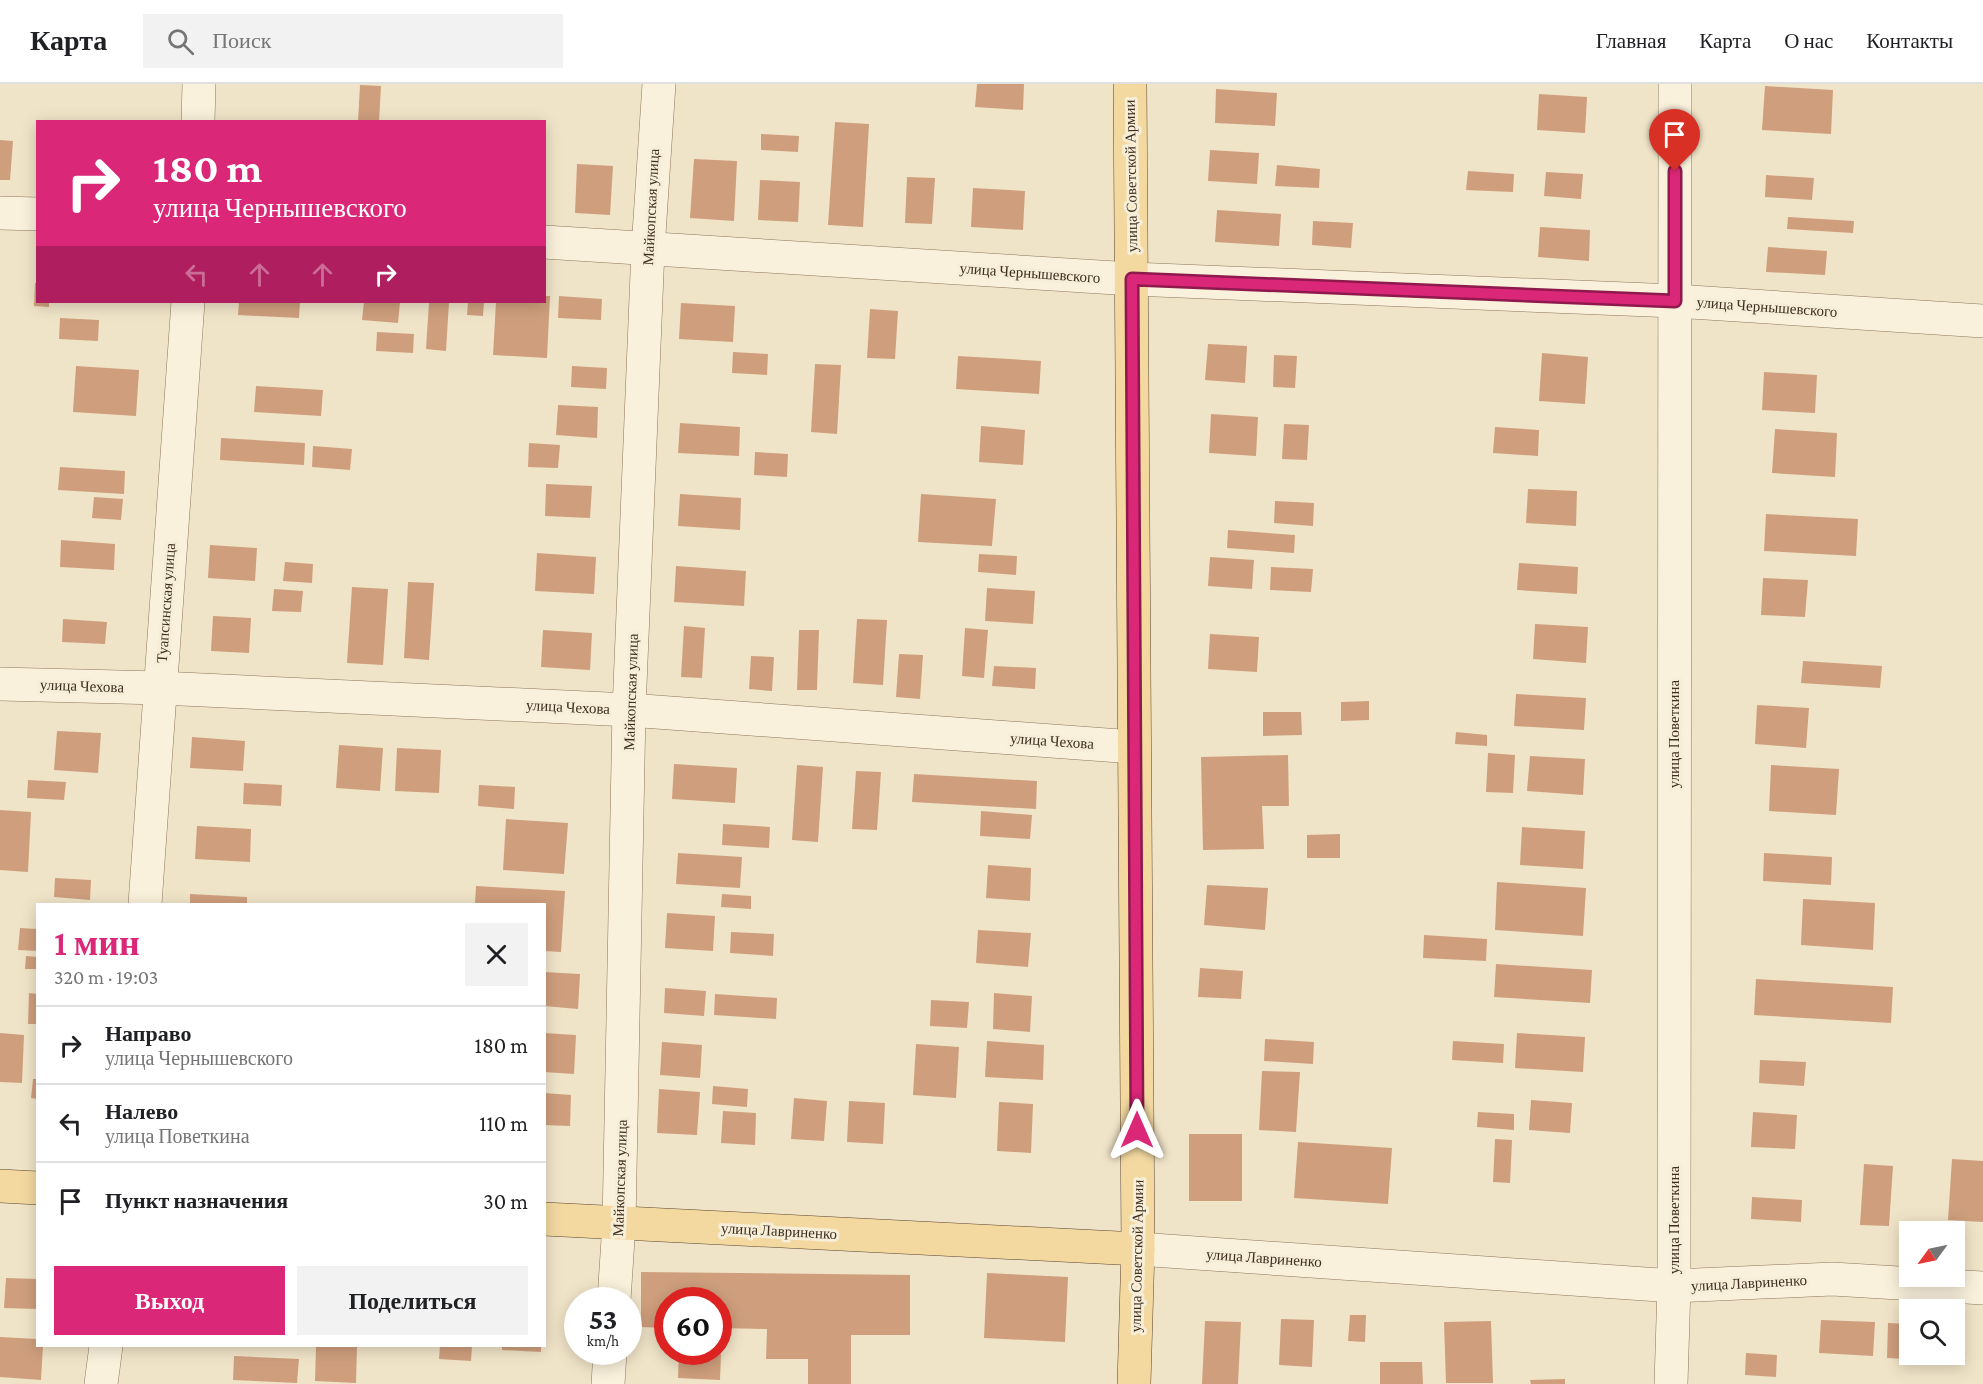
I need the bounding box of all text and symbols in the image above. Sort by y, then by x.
search box [143,14,563,68]
text: Карта [30,25,107,56]
icon: search [164,25,197,58]
text: Поиск [212,28,271,53]
text: Главная [1596,29,1666,53]
text: Карта [1699,29,1751,53]
text: О нас [1784,29,1833,53]
text: Контакты [1866,29,1953,53]
street label: улица Советской Армии [1122,99,1140,253]
pin [1649,109,1700,171]
icon: arrive [1658,118,1691,151]
icon: right [54,144,132,222]
text: 180 m [153,144,262,191]
street label: Майкопская улица [640,148,662,266]
text: улица Чернышевского [153,193,407,223]
icon: left [180,258,213,291]
icon: ahead [243,258,276,291]
icon: ahead [306,258,339,291]
icon: right [369,258,402,291]
street label: улица Чернышевского [959,260,1101,286]
street label: улица Чернышевского [1696,294,1838,320]
street label: Туапсинская улица [154,542,178,663]
street label: Майкопская улица [621,633,641,751]
street label: улица Чехова [40,677,125,695]
street label: улица Поветкина [1666,679,1682,788]
street label: улица Чехова [526,697,611,717]
street label: улица Чехова [1010,730,1095,752]
text: 1 мин [54,923,140,963]
button: close [465,923,528,986]
text: 320 m · 19:03 [54,966,158,988]
text: Направо [105,1021,191,1046]
icon: right [54,1029,87,1062]
text: 180 m [475,1033,528,1058]
text: улица Чернышевского [105,1047,293,1069]
position arrow [1105,1098,1169,1162]
text: Налево [105,1099,178,1124]
icon: left [54,1107,87,1140]
text: 110 m [479,1111,528,1136]
street label: Майкопская улица [610,1119,630,1237]
text: улица Поветкина [105,1125,250,1147]
street label: улица Поветкина [1666,1165,1682,1274]
street label: улица Советской Армии [1128,1179,1146,1333]
icon: arrive [54,1185,87,1218]
text: Пункт назначения [105,1188,288,1213]
text: 30 m [483,1189,528,1214]
street label: улица Лавриненко [721,1220,837,1242]
north arrow [1899,1221,1965,1287]
map controls [1899,1221,1965,1365]
street label: улица Лавриненко [1206,1246,1322,1270]
button: Выход [54,1266,285,1335]
button: Поделиться [297,1266,528,1335]
street label: улица Лавриненко [1691,1272,1807,1294]
speed limit sign: 60 [654,1287,732,1365]
button: search [1899,1299,1965,1365]
text: 53 [589,1302,617,1335]
text: km/h [587,1333,619,1349]

